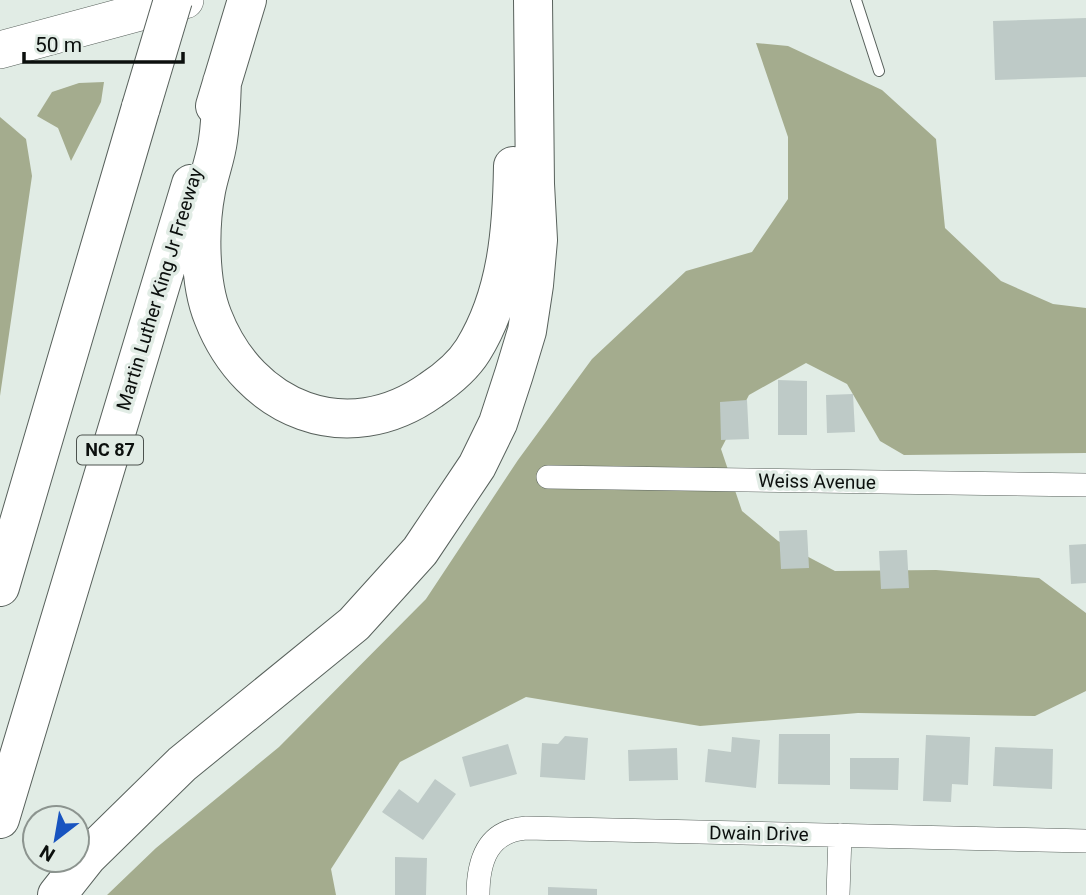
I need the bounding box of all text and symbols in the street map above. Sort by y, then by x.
scale bar [24,21,184,65]
text: 50 m [35,33,82,57]
street label: Martin Luther King Jr Freeway [112,165,207,413]
road number: NC 87 [77,436,143,464]
street label: Weiss Avenue [758,469,876,494]
north arrow [21,804,91,874]
street label: Dwain Drive [709,821,809,846]
text: N [36,840,59,866]

